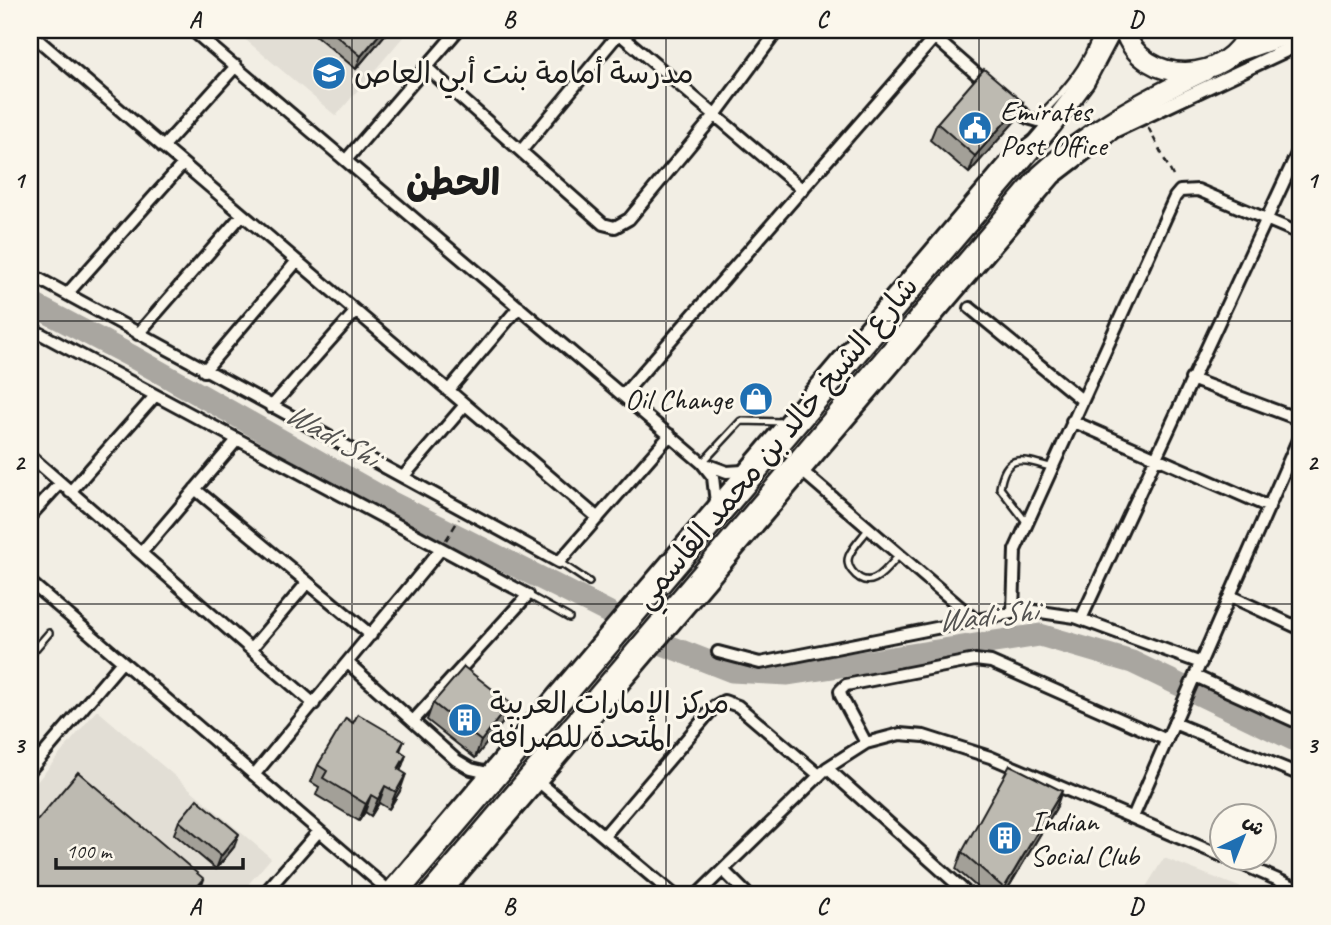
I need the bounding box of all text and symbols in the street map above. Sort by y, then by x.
text: A [189,5,203,34]
text: B [503,5,517,34]
text: C [817,5,831,34]
text: D [1129,5,1145,34]
school or university icon: مدرسة أمامة بنت أبي العاص [310,54,348,92]
place label: مدرسة أمامة بنت أبي العاص [354,54,694,99]
place label: Emirates Post Office [1000,92,1109,164]
public building icon: Emirates Post Office [956,109,994,147]
district label: الحطن [406,159,500,206]
text: 1 [14,166,27,195]
text: 1 [1307,166,1320,195]
street label: شارع الشيخ خالد بن محمد القاسمي [626,268,932,621]
place label: Oil Change [625,380,734,418]
shop icon: Oil Change [737,380,775,418]
water label: Wadi Shi [278,392,392,480]
text: 2 [14,448,27,477]
text: 2 [1307,448,1320,477]
water label: Wadi Shi [935,589,1047,641]
place label: مركز الإمارات العربية المتحدة للصرافة [490,684,729,756]
building icon: مركز الإمارات العربية المتحدة للصرافة [446,701,484,739]
text: 3 [14,731,27,760]
text: 3 [1307,731,1320,760]
place label: Indian Social Club [1030,802,1141,874]
north arrow [1208,802,1278,872]
text: ش [1238,809,1270,841]
building icon: Indian Social Club [986,819,1024,857]
scale bar [56,827,243,871]
text: 100 m [66,838,113,864]
text: A [189,892,203,921]
text: B [503,892,517,921]
text: C [817,892,831,921]
text: D [1129,892,1145,921]

